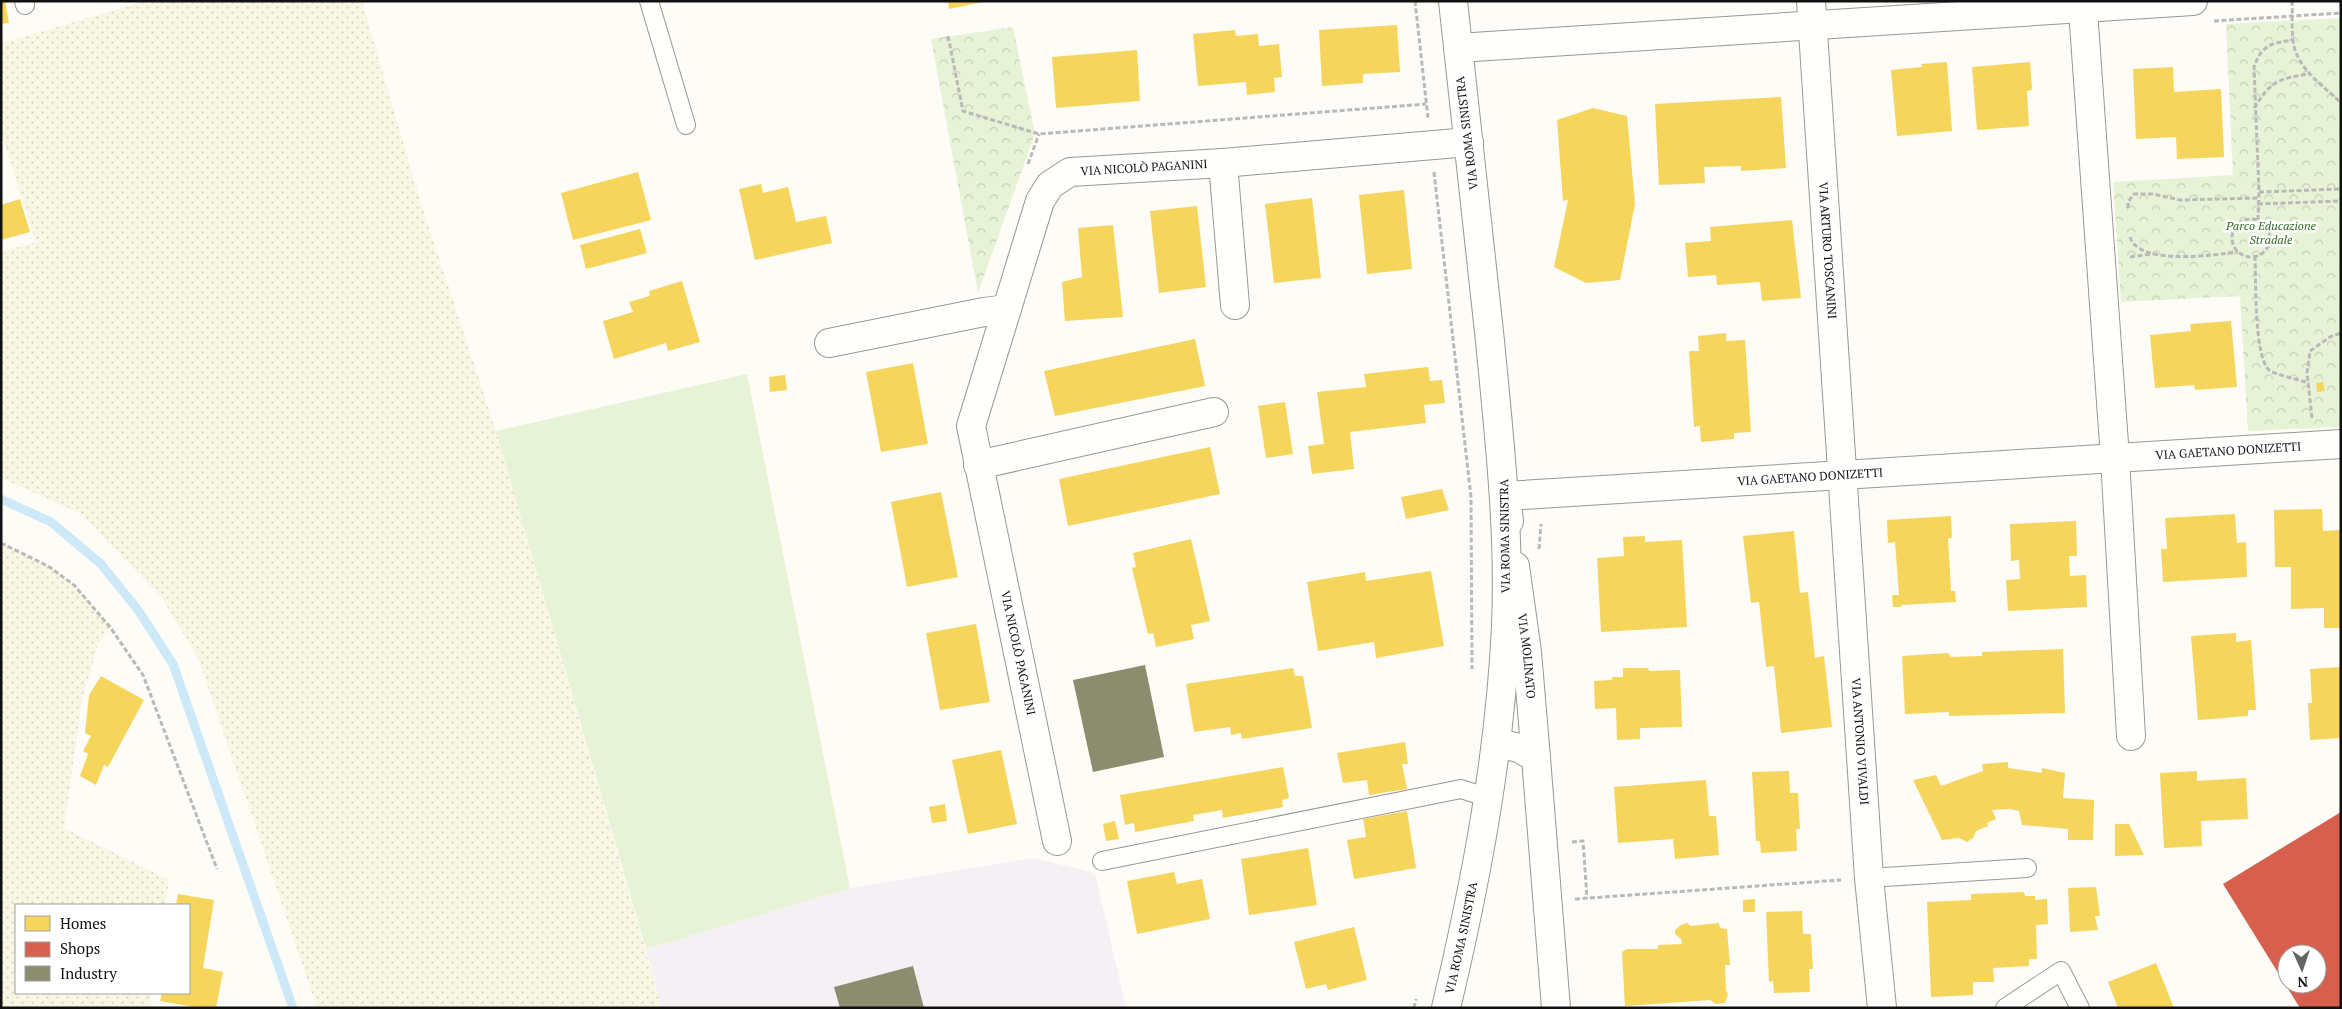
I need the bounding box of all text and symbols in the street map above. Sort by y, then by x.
street label: VIA ROMA SINISTRA [1452,75,1481,191]
street label: VIA NICOLÒ PAGANINI [1080,156,1208,178]
street label: VIA ARTURO TOSCANINI [1816,181,1840,319]
park label: Parco Educazione Stradale [2225,218,2317,247]
street label: VIA GAETANO DONIZETTI [2155,438,2302,463]
street label: VIA GAETANO DONIZETTI [1737,465,1883,489]
street label: VIA ROMA SINISTRA [1496,478,1513,593]
street label: VIA NICOLÒ PAGANINI [998,589,1039,717]
street label: VIA MOLINATO [1515,613,1539,699]
street label: VIA ANTONIO VIVALDI [1849,677,1872,806]
street label: VIA ROMA SINISTRA [1442,880,1481,995]
legend [15,904,190,994]
text: Homes [60,913,106,933]
text: Shops [60,938,100,958]
north arrow [2277,944,2327,994]
text: Industry [60,963,117,983]
text: N [2297,973,2309,992]

